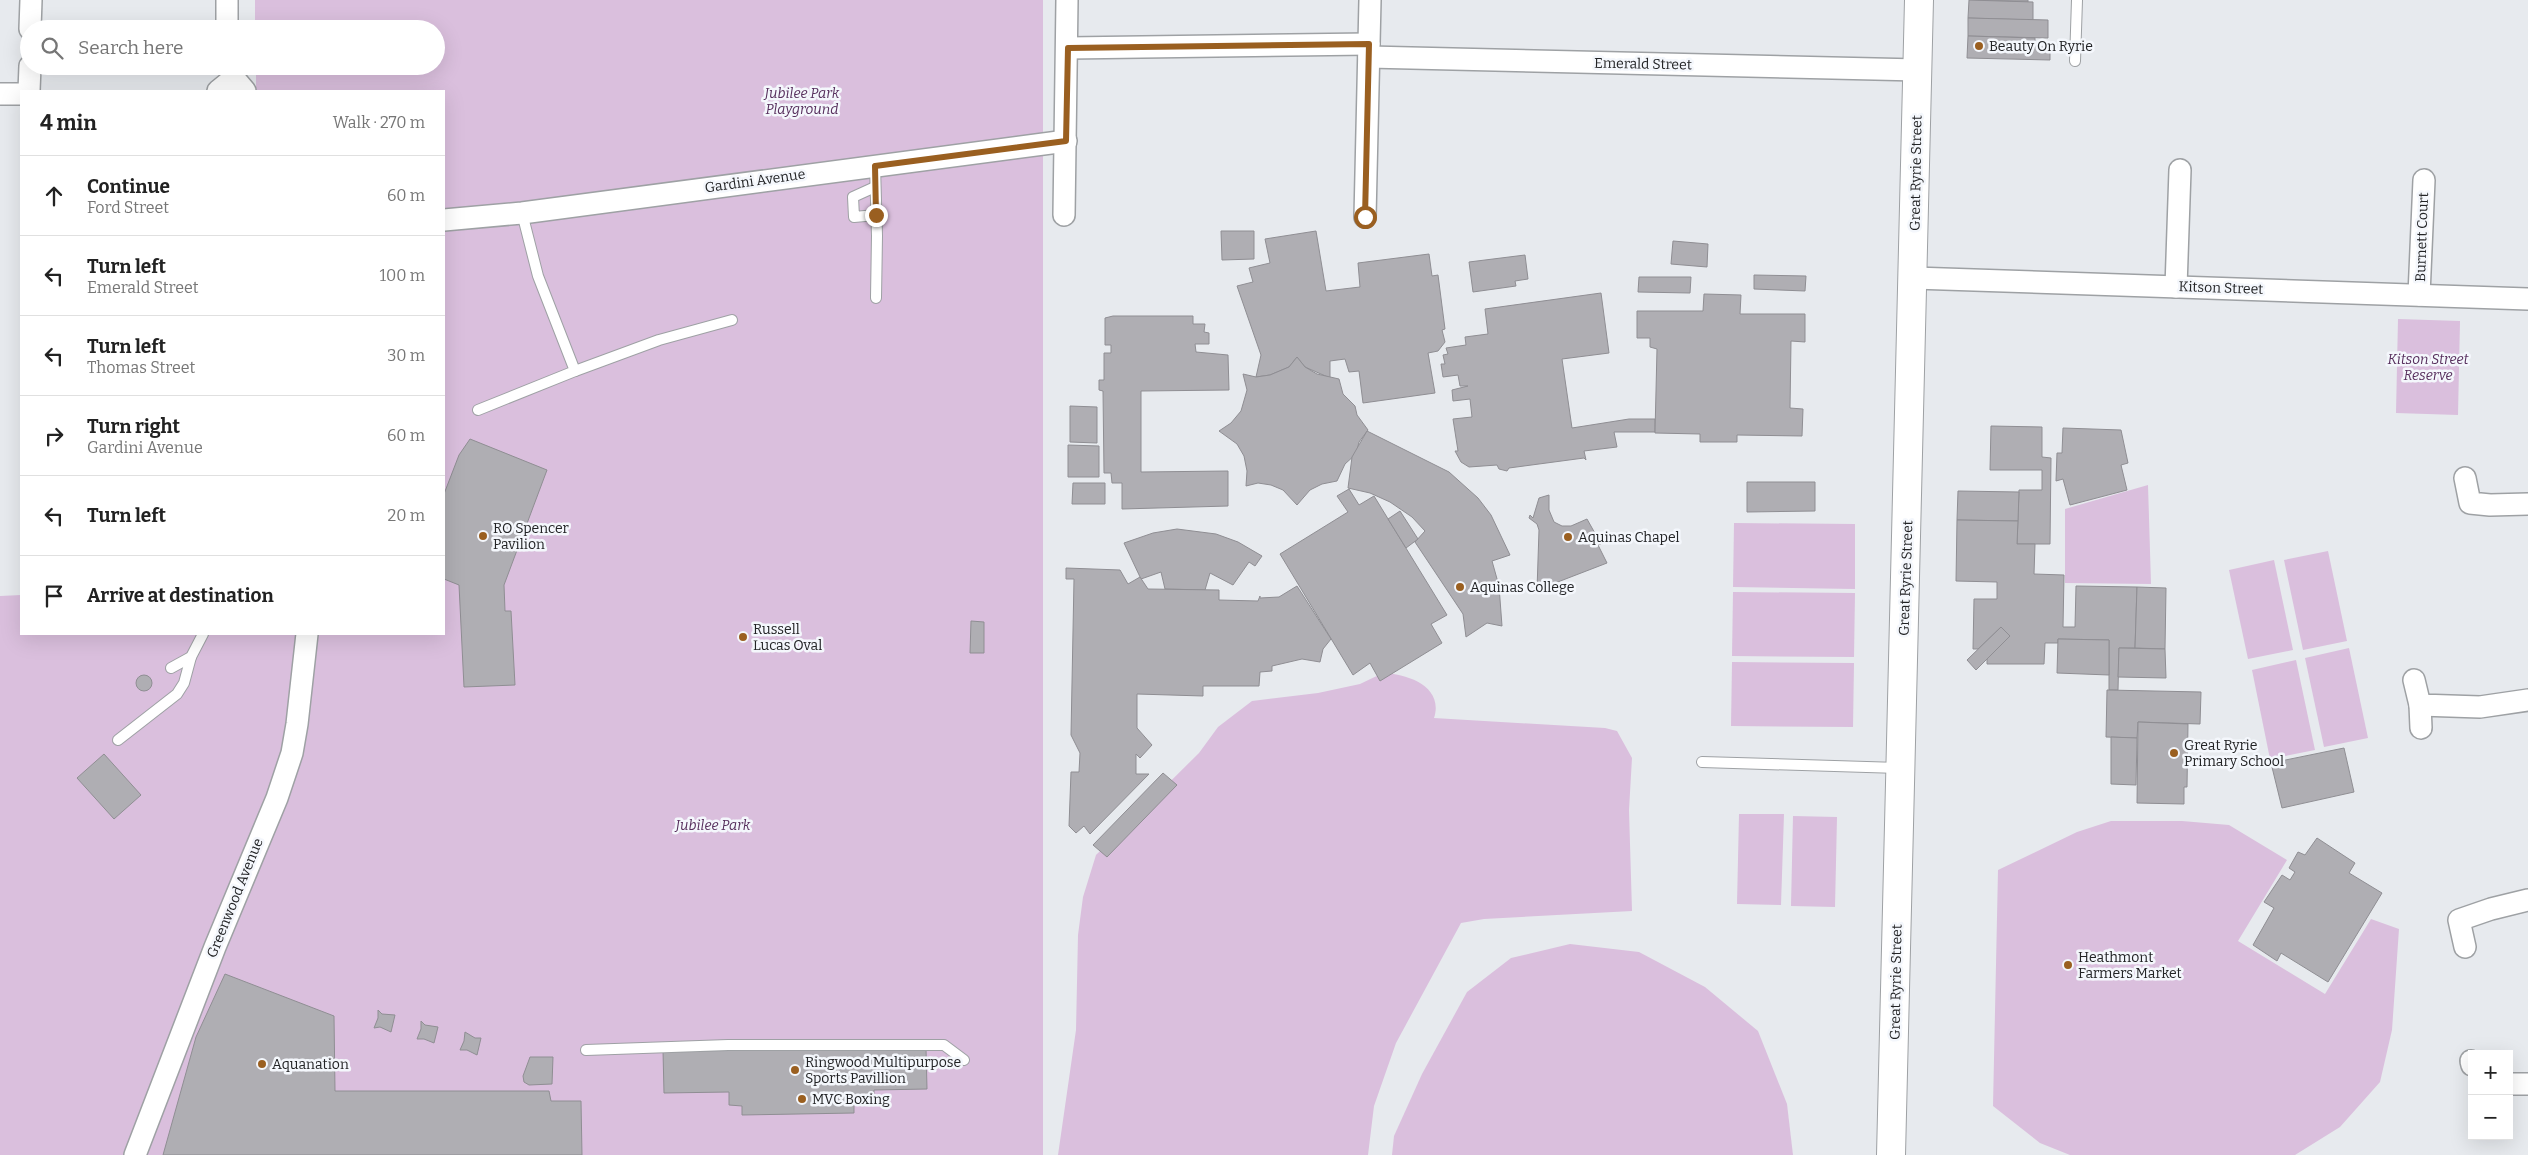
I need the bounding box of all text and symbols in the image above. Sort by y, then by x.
search box [20,20,445,75]
icon: search [38,34,66,62]
text: Search here [78,36,183,59]
place label: Beauty On Ryrie [1989,38,2093,55]
marker: Beauty On Ryrie [1973,40,1985,52]
street label: Emerald Street [1594,55,1692,73]
park label: Jubilee Park Playground [763,85,840,118]
text: 4 min [40,110,97,136]
text: Walk · 270 m [333,113,425,132]
street label: Great Ryrie Street [1906,115,1926,231]
street label: Gardini Avenue [704,166,806,196]
text: Continue [87,175,170,198]
icon: ahead [40,182,68,210]
text: 60 m [387,186,425,205]
street label: Burnett Court [2412,192,2432,282]
text: Ford Street [87,198,169,217]
route end [865,204,888,227]
route start [1354,206,1377,229]
text: Turn left [87,255,166,278]
icon: left [40,262,68,290]
text: 100 m [380,266,425,285]
text: Emerald Street [87,278,199,297]
street label: Kitson Street [2178,278,2264,298]
text: Turn left [87,335,166,358]
icon: left [40,342,68,370]
text: 30 m [387,346,425,365]
park label: Kitson Street Reserve [2387,351,2470,384]
text: Thomas Street [87,358,195,377]
text: Turn right [87,415,180,438]
icon: right [40,422,68,450]
text: 60 m [387,426,425,445]
text: Gardini Avenue [87,438,203,457]
icon: left [40,502,68,530]
text: Turn left [87,504,166,527]
text: 20 m [388,506,425,525]
place label: RO Spencer Pavilion [493,520,569,553]
street label: Great Ryrie Street [1895,520,1917,636]
place label: Aquinas Chapel [1578,529,1680,546]
marker: RO Spencer Pavilion [477,530,489,542]
marker: Aquinas Chapel [1562,531,1574,543]
place label: Aquinas College [1470,579,1574,596]
marker: Aquinas College [1454,581,1466,593]
icon: arrive [40,582,68,610]
text: Arrive at destination [87,584,274,607]
place label: Russell Lucas Oval [753,621,822,654]
marker: Russell Lucas Oval [737,631,749,643]
place label: Great Ryrie Primary School [2184,737,2284,770]
marker: Great Ryrie Primary School [2168,747,2180,759]
park label: Jubilee Park [674,817,751,834]
street label: Greenwood Avenue [203,836,267,960]
street label: Great Ryrie Street [1886,924,1906,1040]
place label: Heathmont Farmers Market [2078,949,2182,982]
marker: Heathmont Farmers Market [2062,959,2074,971]
map controls [2468,1050,2513,1140]
button: + [2468,1050,2513,1095]
place label: Ringwood Multipurpose Sports Pavillion [805,1054,961,1087]
place label: Aquanation [272,1056,349,1073]
marker: Aquanation [256,1058,268,1070]
marker: Ringwood Multipurpose Sports Pavillion [789,1064,801,1076]
place label: MVC Boxing [812,1091,890,1108]
marker: MVC Boxing [796,1093,808,1105]
button: − [2468,1095,2513,1140]

